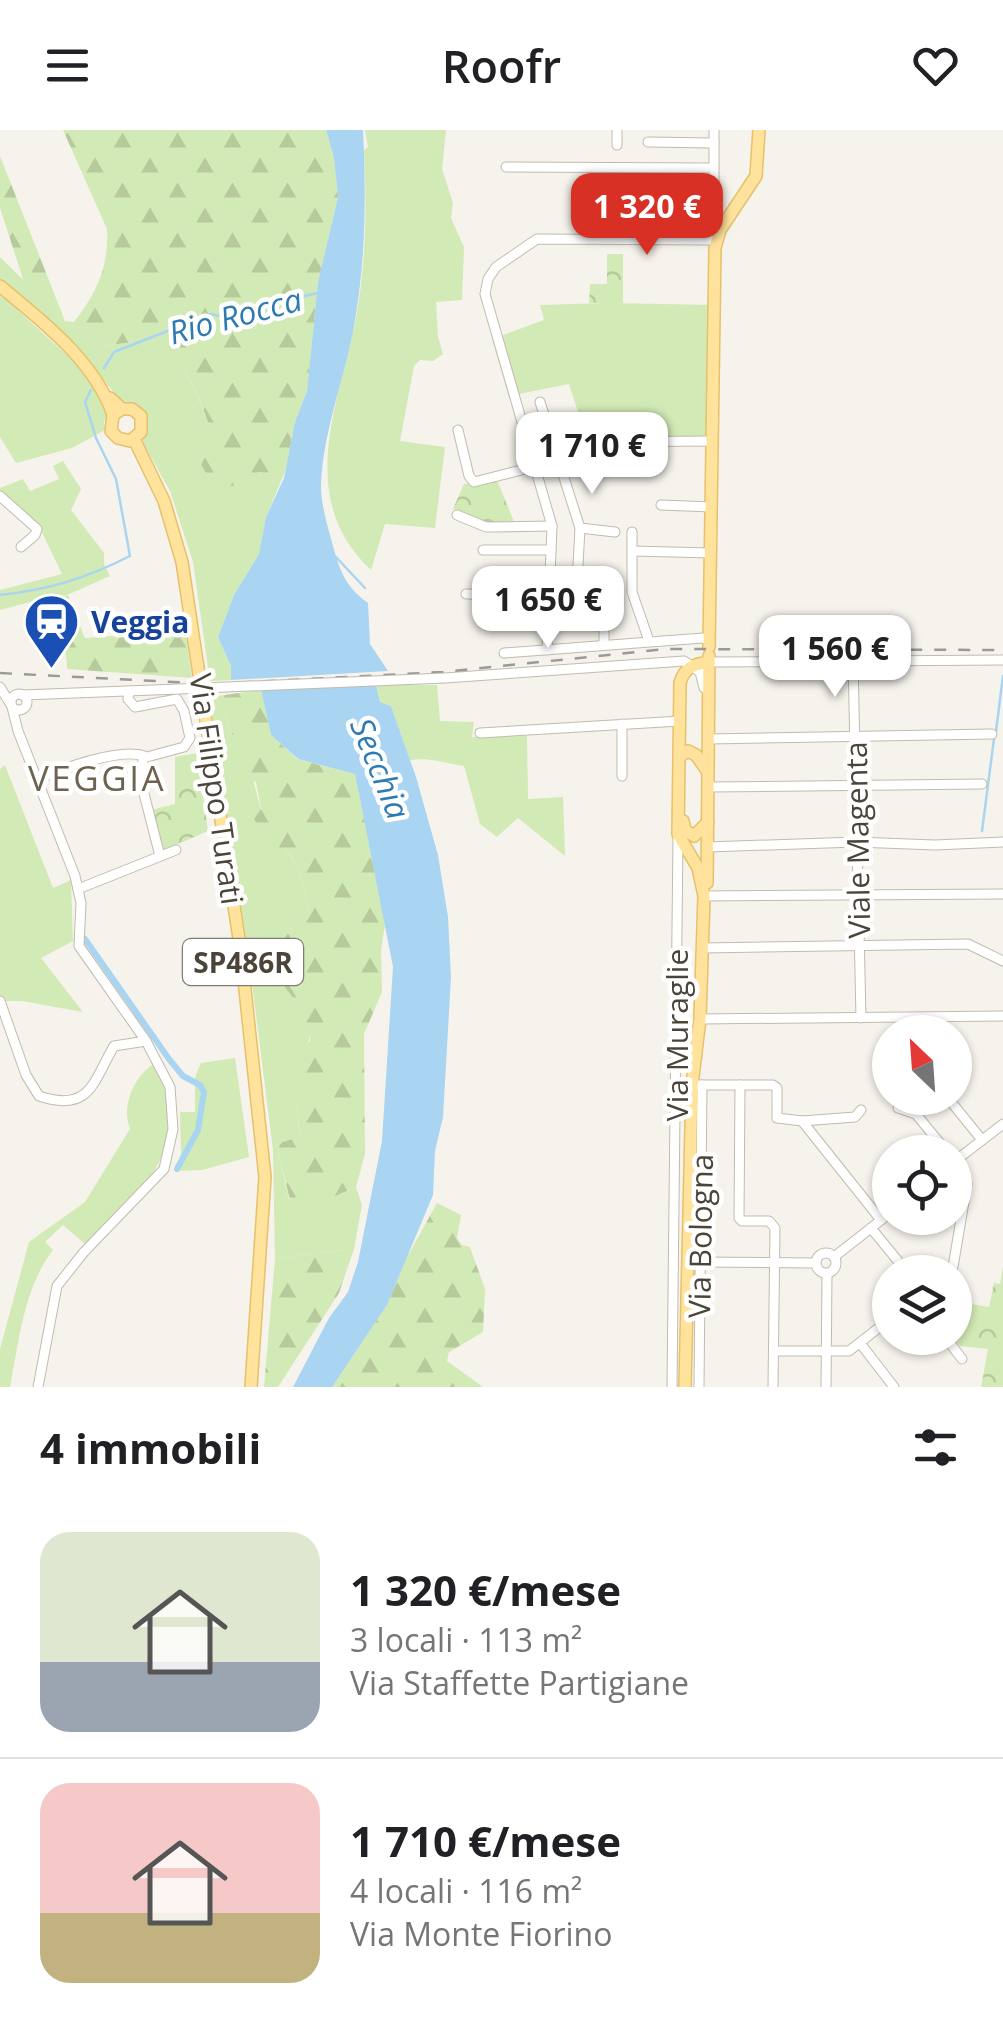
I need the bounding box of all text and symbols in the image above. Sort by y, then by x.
text: Roofr [442,35,561,96]
icon: menu [40,38,95,93]
icon: heart [908,38,963,93]
pin: 1 320 € [555,173,739,258]
text: 1 320 € [593,184,701,227]
water label: Rio Rocca [164,277,306,353]
pin: 1 710 € [500,412,684,497]
text: 1 710 € [538,423,646,466]
pin: 1 650 € [456,566,640,651]
text: 1 650 € [494,577,602,620]
station icon: Veggia [22,591,82,670]
place label: Veggia [91,601,189,642]
pin: 1 560 € [743,615,927,700]
text: 1 560 € [781,626,889,669]
street label: Via Filippo Turati [180,671,254,907]
water label: Secchia [341,711,421,825]
street label: Viale Magenta [835,741,879,939]
district label: VEGGIA [28,754,166,801]
road number: SP486R [183,939,303,985]
street label: Via Muraglie [656,949,697,1121]
north arrow [872,1015,972,1115]
map controls [872,1015,972,1355]
button: locate [872,1135,972,1235]
street label: Via Bologna [678,1153,722,1319]
button: layers [872,1255,972,1355]
text: 4 immobili [40,1419,261,1476]
icon: filters [908,1420,963,1475]
text: 1 320 €/mese [350,1561,621,1618]
icon: home [120,1572,240,1692]
text: 3 locali · 113 m² [350,1618,582,1661]
text: Via Staffette Partigiane [350,1661,689,1704]
text: 1 710 €/mese [350,1812,621,1869]
icon: home [120,1823,240,1943]
text: 4 locali · 116 m² [350,1869,582,1912]
text: Via Monte Fiorino [350,1912,612,1955]

